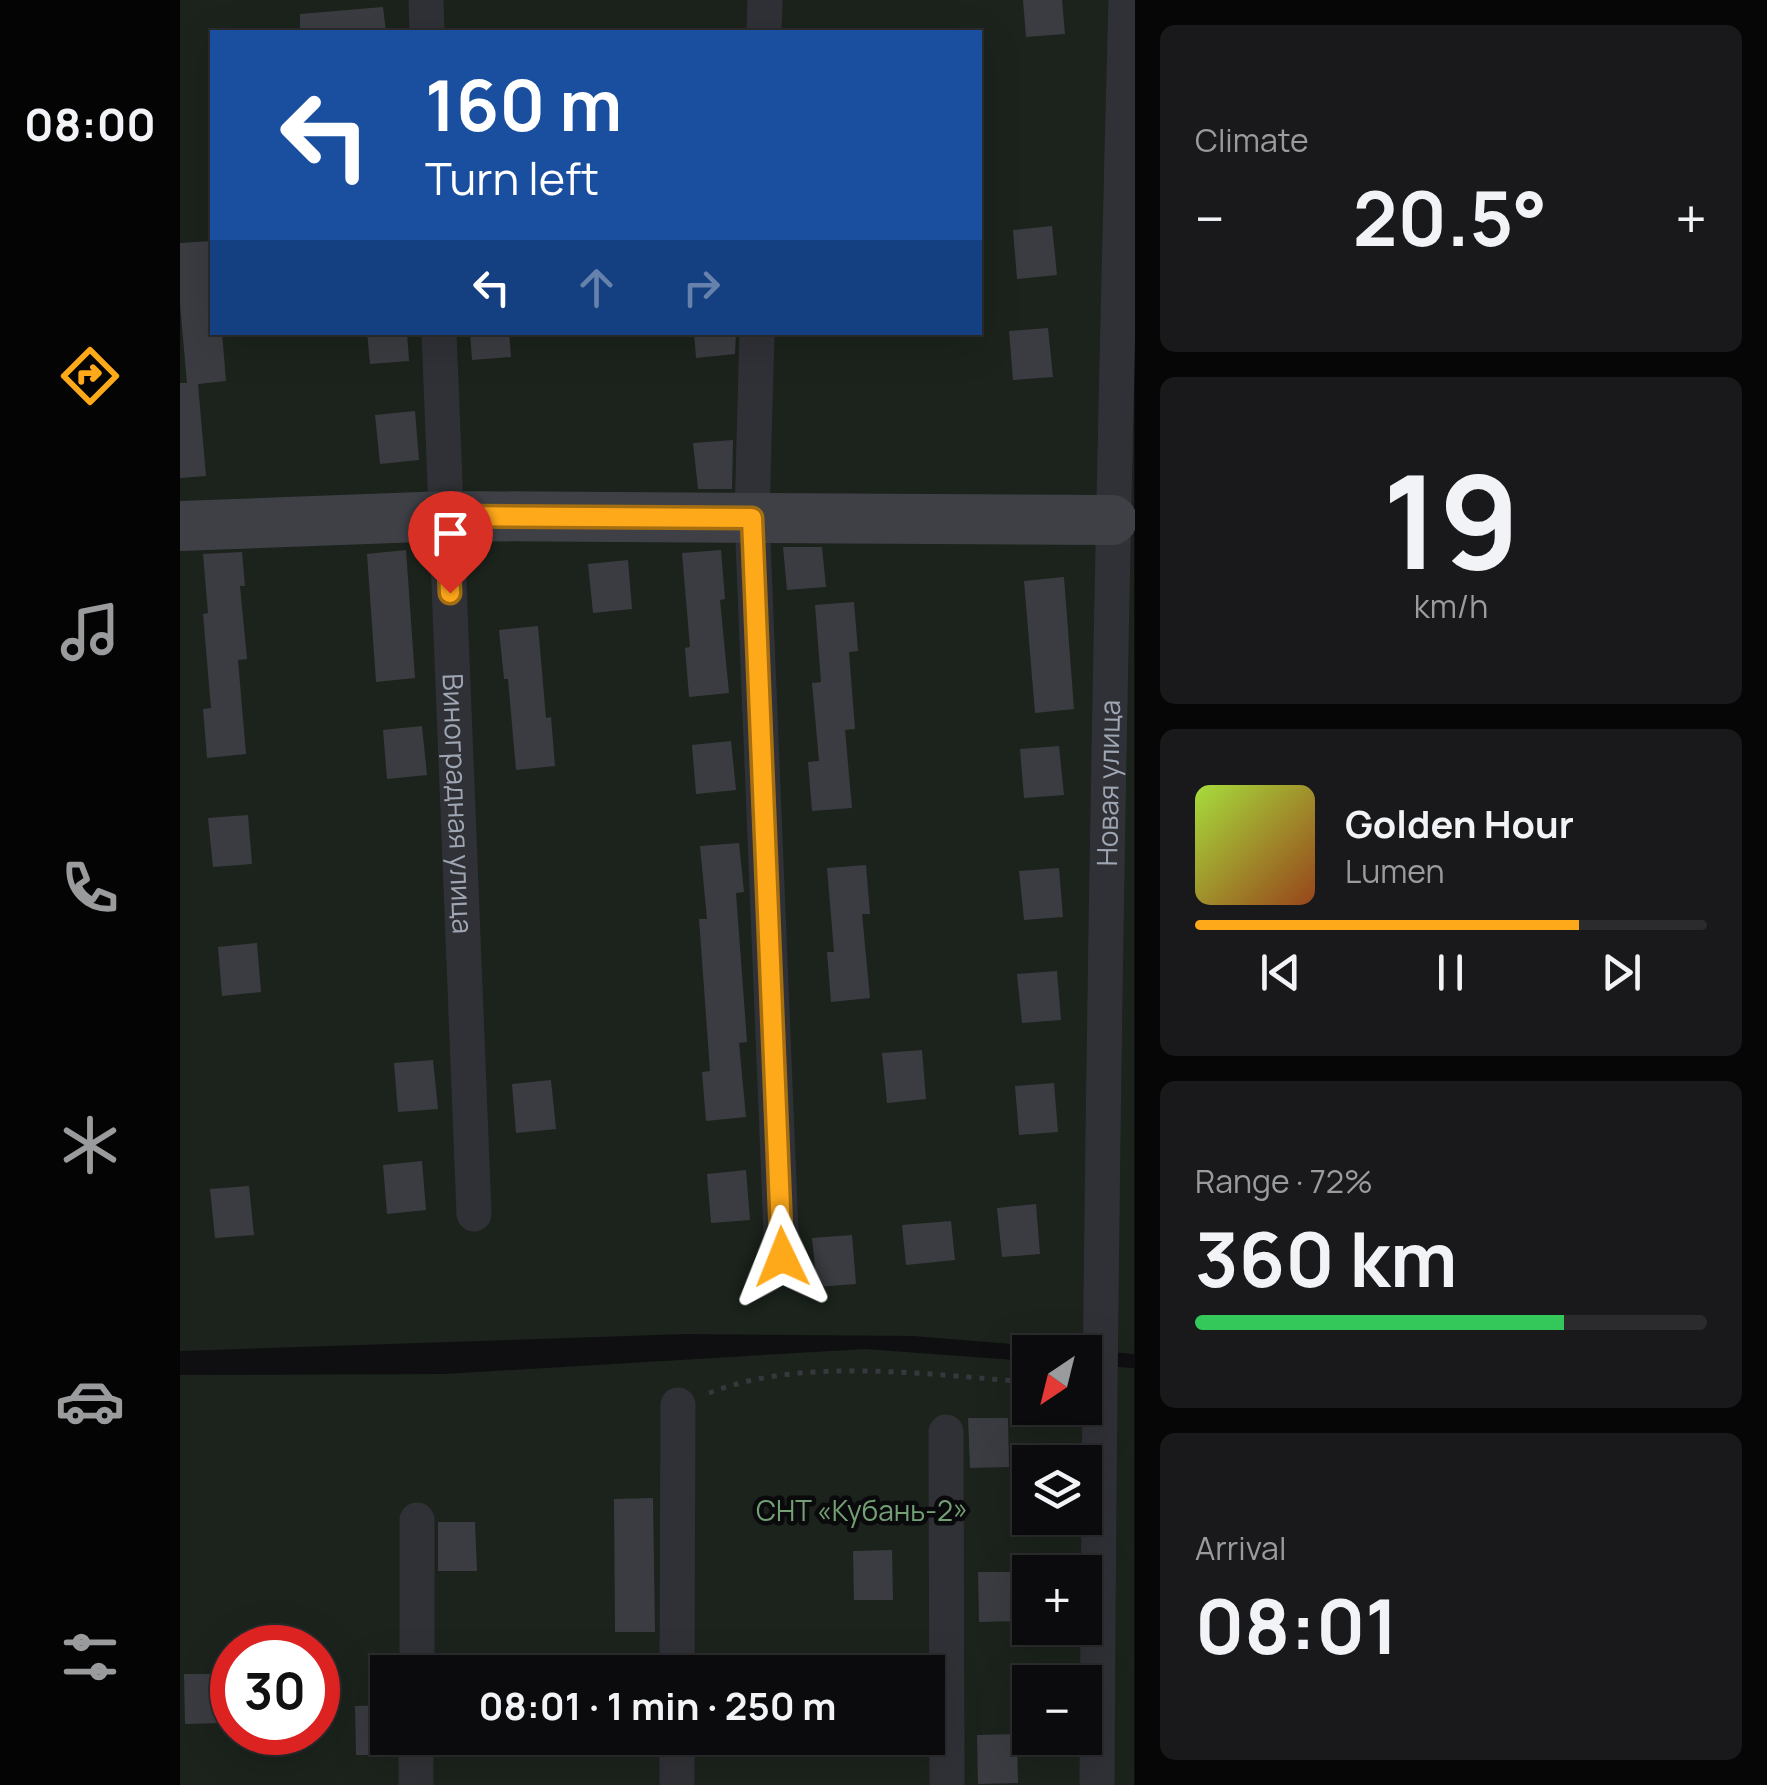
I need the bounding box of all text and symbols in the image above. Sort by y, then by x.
text: 160 m [425,56,622,152]
icon: left [260,70,390,200]
text: 08:00 [24,93,156,155]
text: Climate [1195,118,1309,162]
text: Turn left [425,147,599,209]
text: 20.5° [1353,166,1547,269]
text: − [1195,180,1225,256]
text: + [1675,180,1707,256]
icon: left [464,260,519,315]
icon: ahead [569,260,624,315]
icon: right [674,260,729,315]
icon: directions [55,341,125,411]
text: 19 [1382,430,1520,608]
pin [408,491,493,594]
icon: arrive [423,506,478,561]
text: km/h [1414,584,1488,628]
icon: music [55,597,125,667]
street label: Виноградная улица [435,673,483,935]
street label: Новая улица [1087,699,1128,867]
text: Golden Hour [1345,797,1574,849]
text: Lumen [1345,849,1445,893]
icon: phone [55,853,125,923]
icon: previous [1253,945,1308,1000]
icon: pause [1423,945,1478,1000]
icon: next [1594,945,1649,1000]
icon: climate [55,1110,125,1180]
text: Range · 72% [1195,1159,1373,1203]
position arrow [730,1205,834,1309]
text: 360 km [1195,1207,1457,1310]
north arrow [1012,1335,1102,1425]
map controls [1012,1335,1102,1755]
icon: car [55,1366,125,1436]
button: layers [1012,1445,1102,1535]
park label: СНТ «Кубань-2» [756,1491,968,1529]
text: Arrival [1195,1526,1286,1570]
button: + [1012,1555,1102,1645]
text: 08:01 [1195,1574,1398,1677]
icon: filters [55,1622,125,1692]
speed limit sign: 30 [210,1625,340,1755]
button: − [1012,1665,1102,1755]
text: 08:01 · 1 min · 250 m [478,1679,837,1731]

